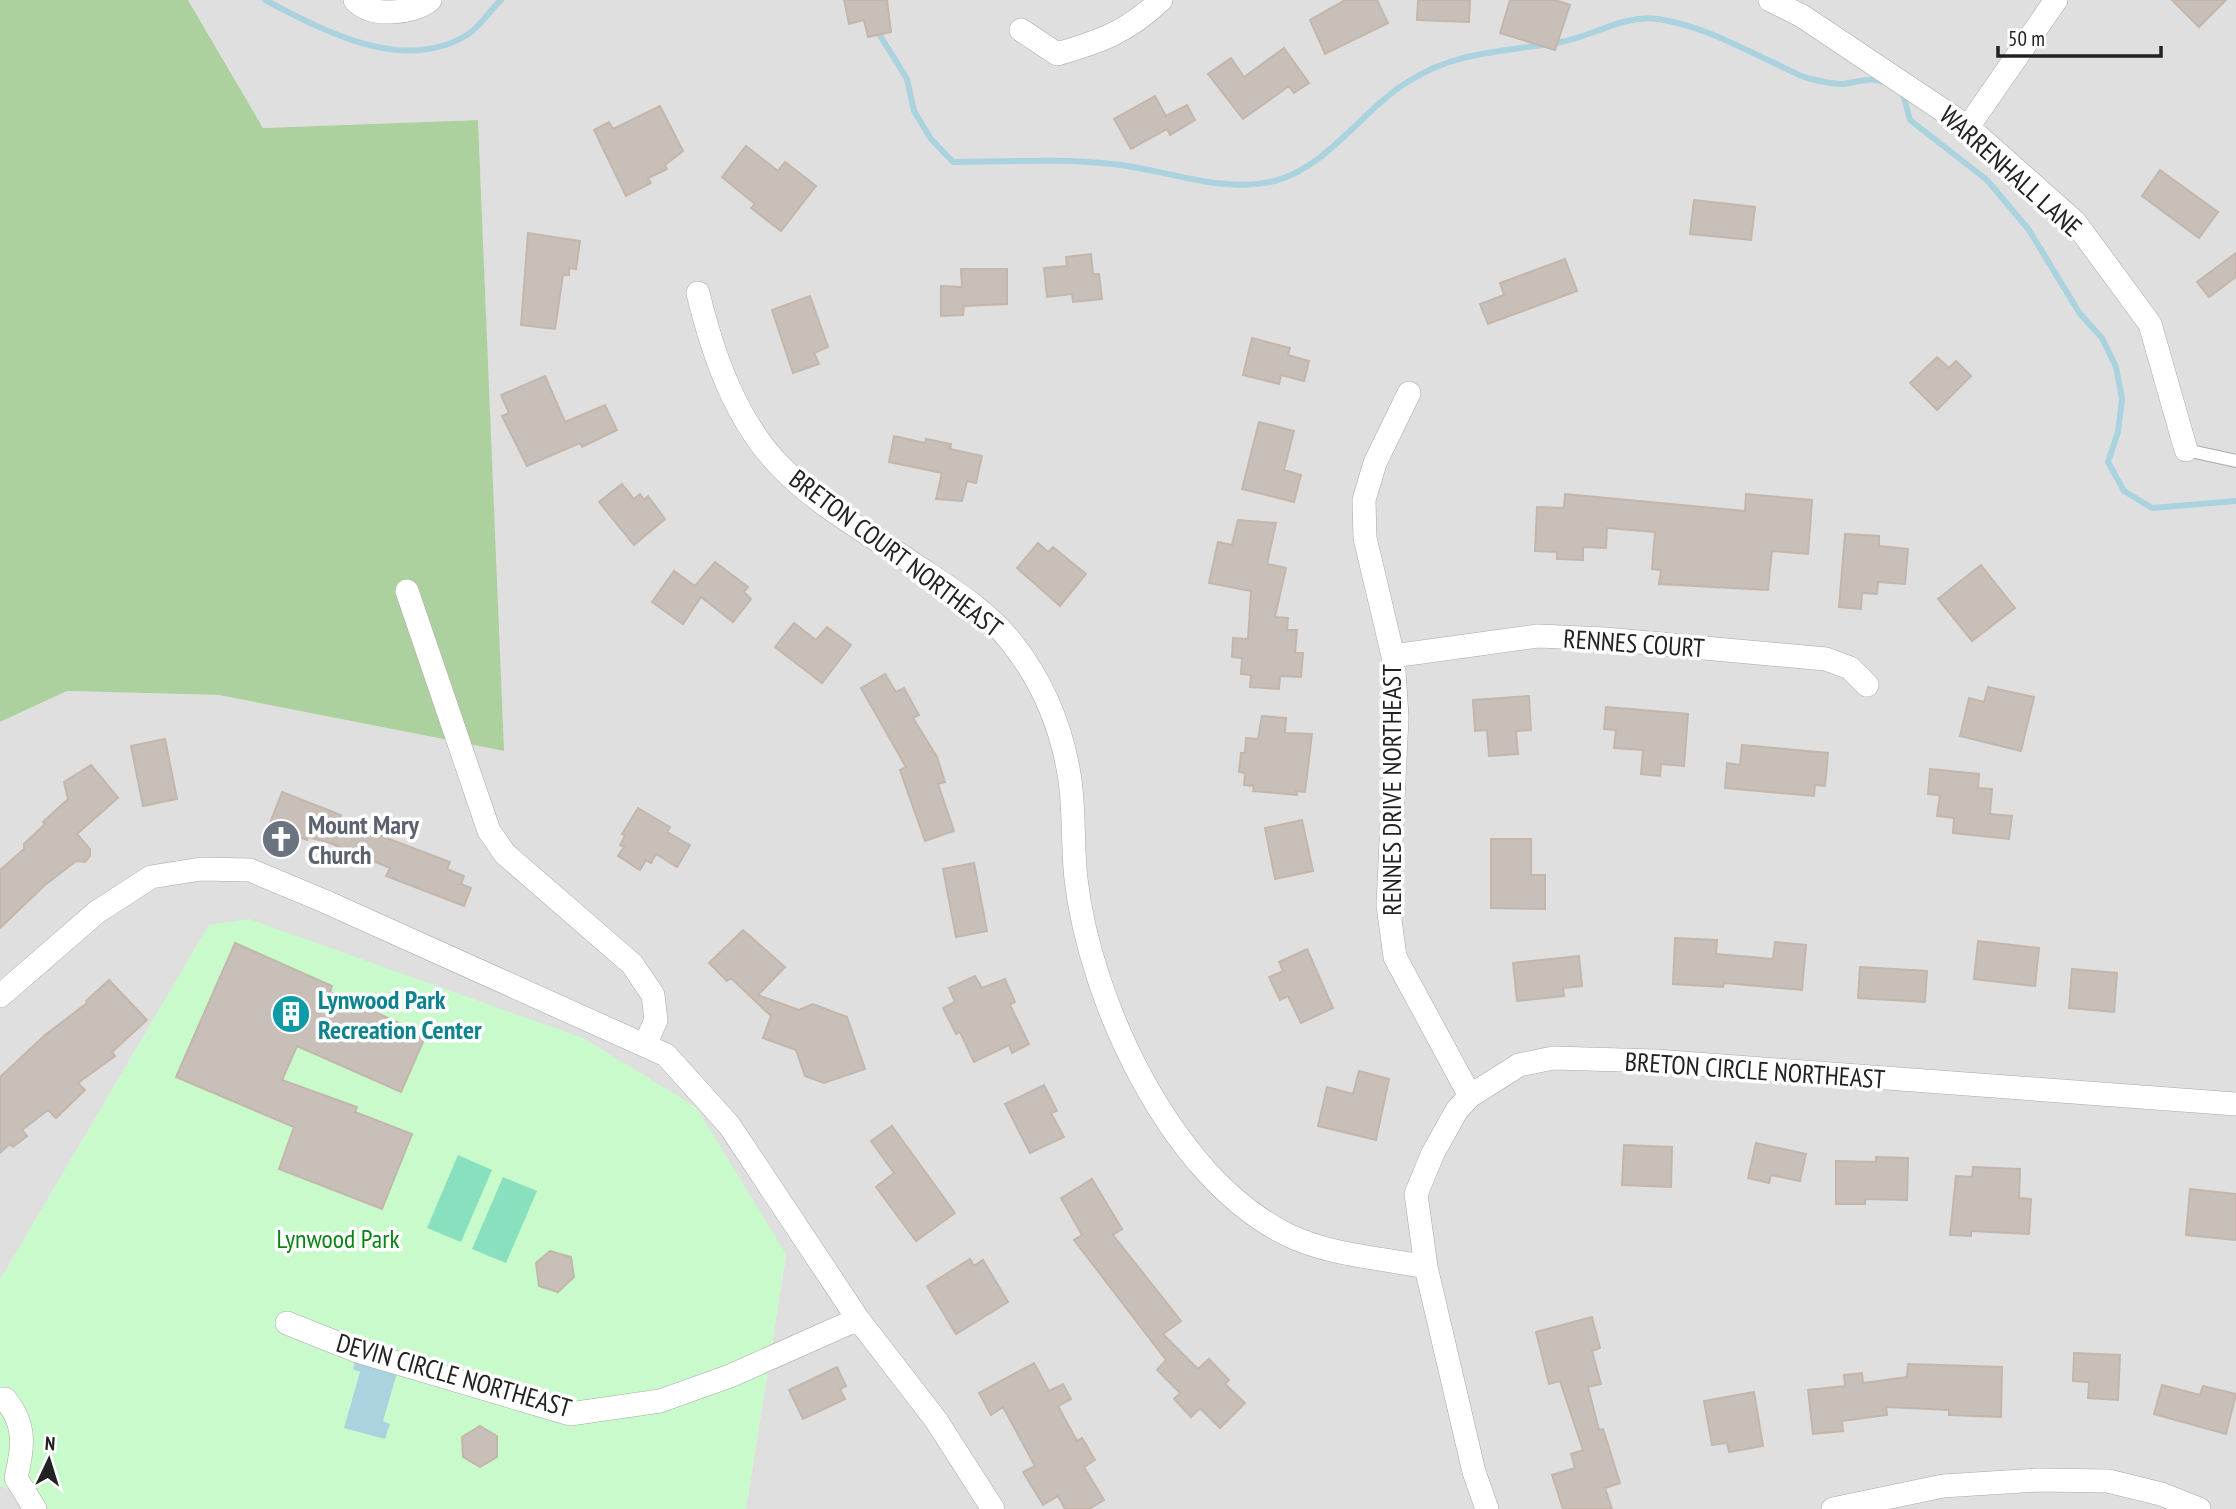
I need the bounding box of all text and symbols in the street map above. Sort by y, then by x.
scale bar [1998,14,2161,58]
text: 50 m [2008,25,2045,52]
street label: WARRENHALL LANE [1933,99,2089,243]
street label: BRETON COURT NORTHEAST [783,462,1009,644]
street label: RENNES COURT [1562,622,1706,664]
street label: RENNES DRIVE NORTHEAST [1375,664,1408,916]
place label: Mount Mary Church [308,808,420,871]
church icon: Mount Mary Church [260,818,302,860]
place label: Lynwood Park Recreation Center [318,983,482,1046]
building icon: Lynwood Park Recreation Center [270,993,312,1035]
street label: BRETON CIRCLE NORTHEAST [1624,1044,1887,1096]
park label: Lynwood Park [277,1222,399,1255]
street label: DEVIN CIRCLE NORTHEAST [333,1326,576,1424]
north arrow [14,1425,84,1495]
text: N [44,1431,56,1455]

